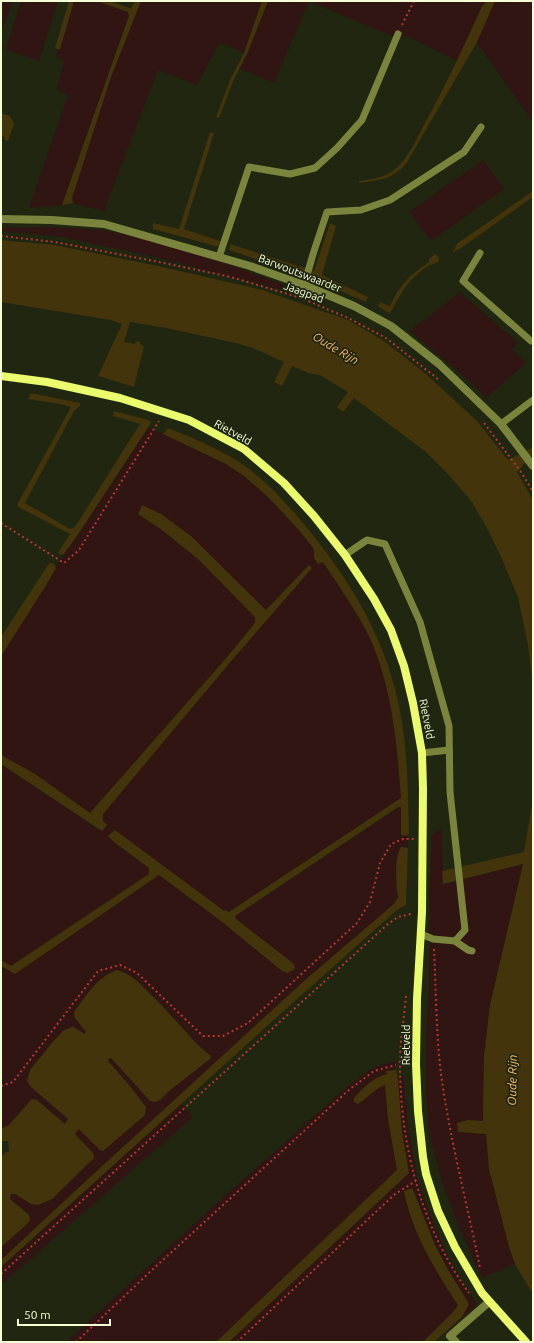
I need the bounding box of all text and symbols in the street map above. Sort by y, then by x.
street label: Barwoutswaarder [257,252,344,295]
street label: Jaagpad [282,279,326,305]
water label: Oude Rijn [311,329,361,367]
street label: Rietveld [212,417,254,447]
street label: Rietveld [417,698,437,740]
street label: Rietveld [400,1025,412,1065]
water label: Oude Rijn [505,1054,519,1106]
scale bar [18,1301,110,1327]
text: 50 m [24,1308,51,1321]

